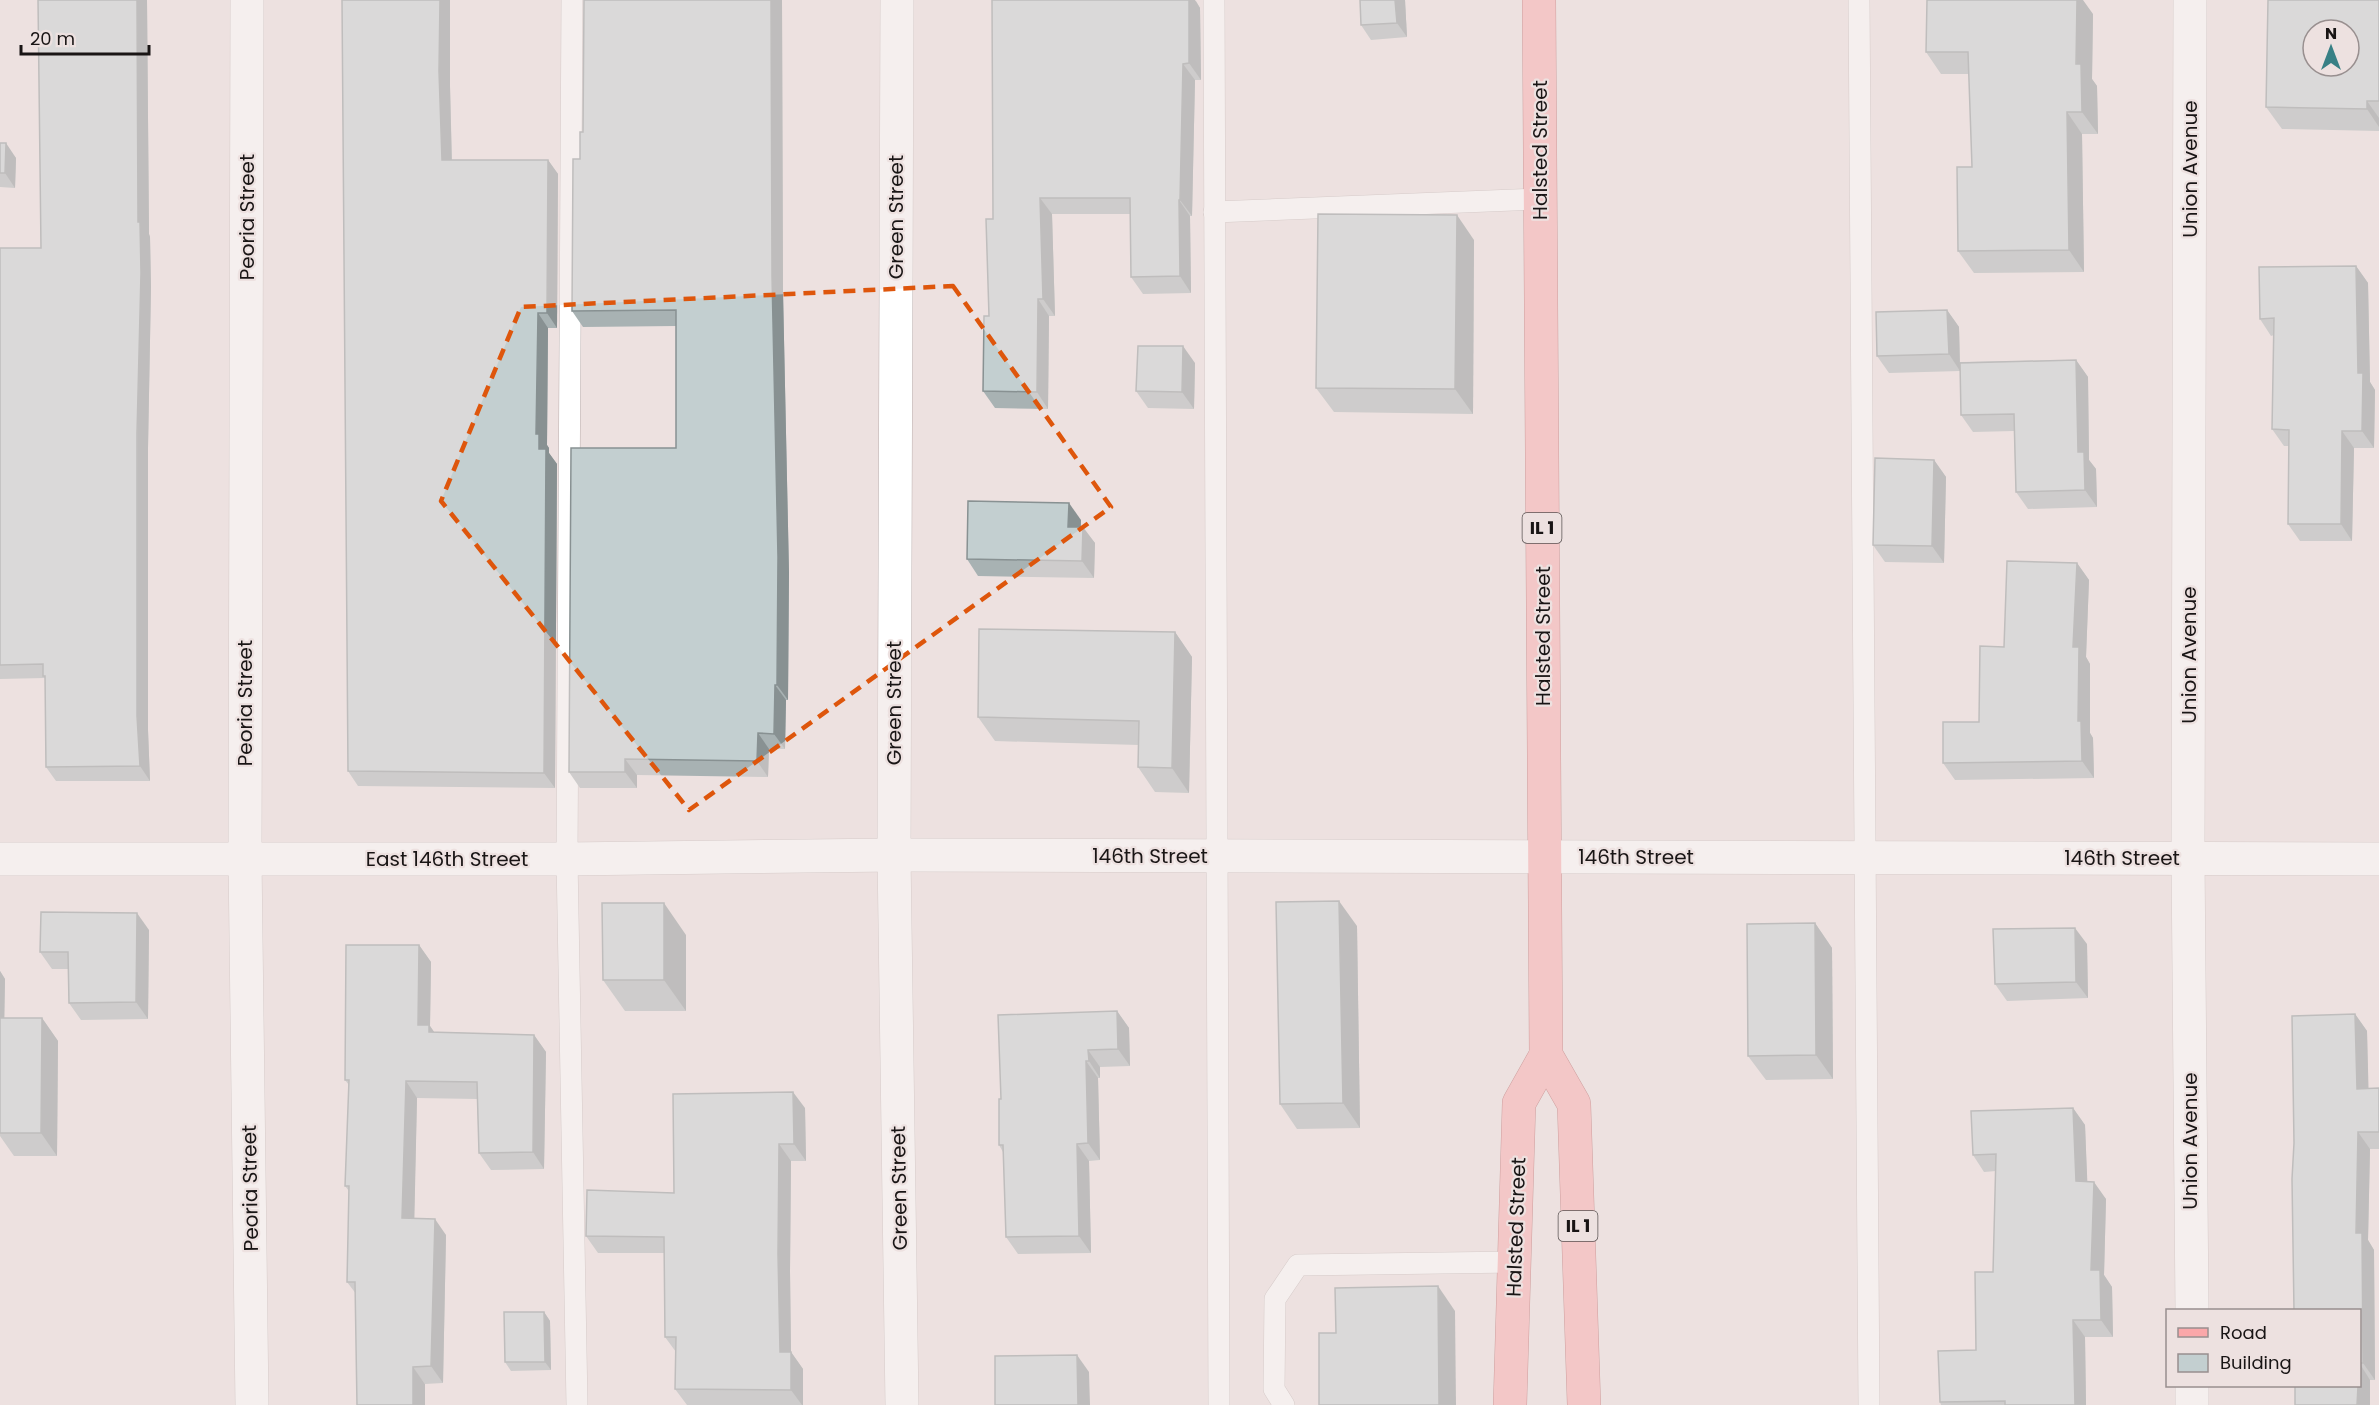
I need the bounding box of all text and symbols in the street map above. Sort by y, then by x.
scale bar [21,18,148,56]
north arrow [2301,18,2361,78]
text: N [2325,22,2337,45]
text: 20 m [30,26,75,51]
street label: Halsted Street [1526,80,1554,220]
street label: Union Avenue [2176,100,2204,238]
street label: Peoria Street [233,154,261,280]
street label: Green Street [882,155,910,279]
road number: IL 1 [1522,513,1562,543]
street label: Halsted Street [1529,566,1557,706]
street label: Union Avenue [2175,586,2203,724]
street label: Peoria Street [231,640,259,766]
street label: Green Street [880,641,908,765]
street label: 146th Street [1092,842,1208,870]
street label: 146th Street [1578,843,1694,871]
street label: 146th Street [2064,844,2180,872]
street label: East 146th Street [366,845,528,873]
street label: Union Avenue [2176,1072,2204,1210]
street label: Peoria Street [235,1124,265,1252]
street label: Green Street [884,1125,914,1251]
street label: Halsted Street [1500,1157,1532,1297]
road number: IL 1 [1558,1211,1598,1241]
legend [2166,1309,2361,1387]
text: Road [2220,1320,2267,1345]
text: Building [2220,1350,2292,1375]

